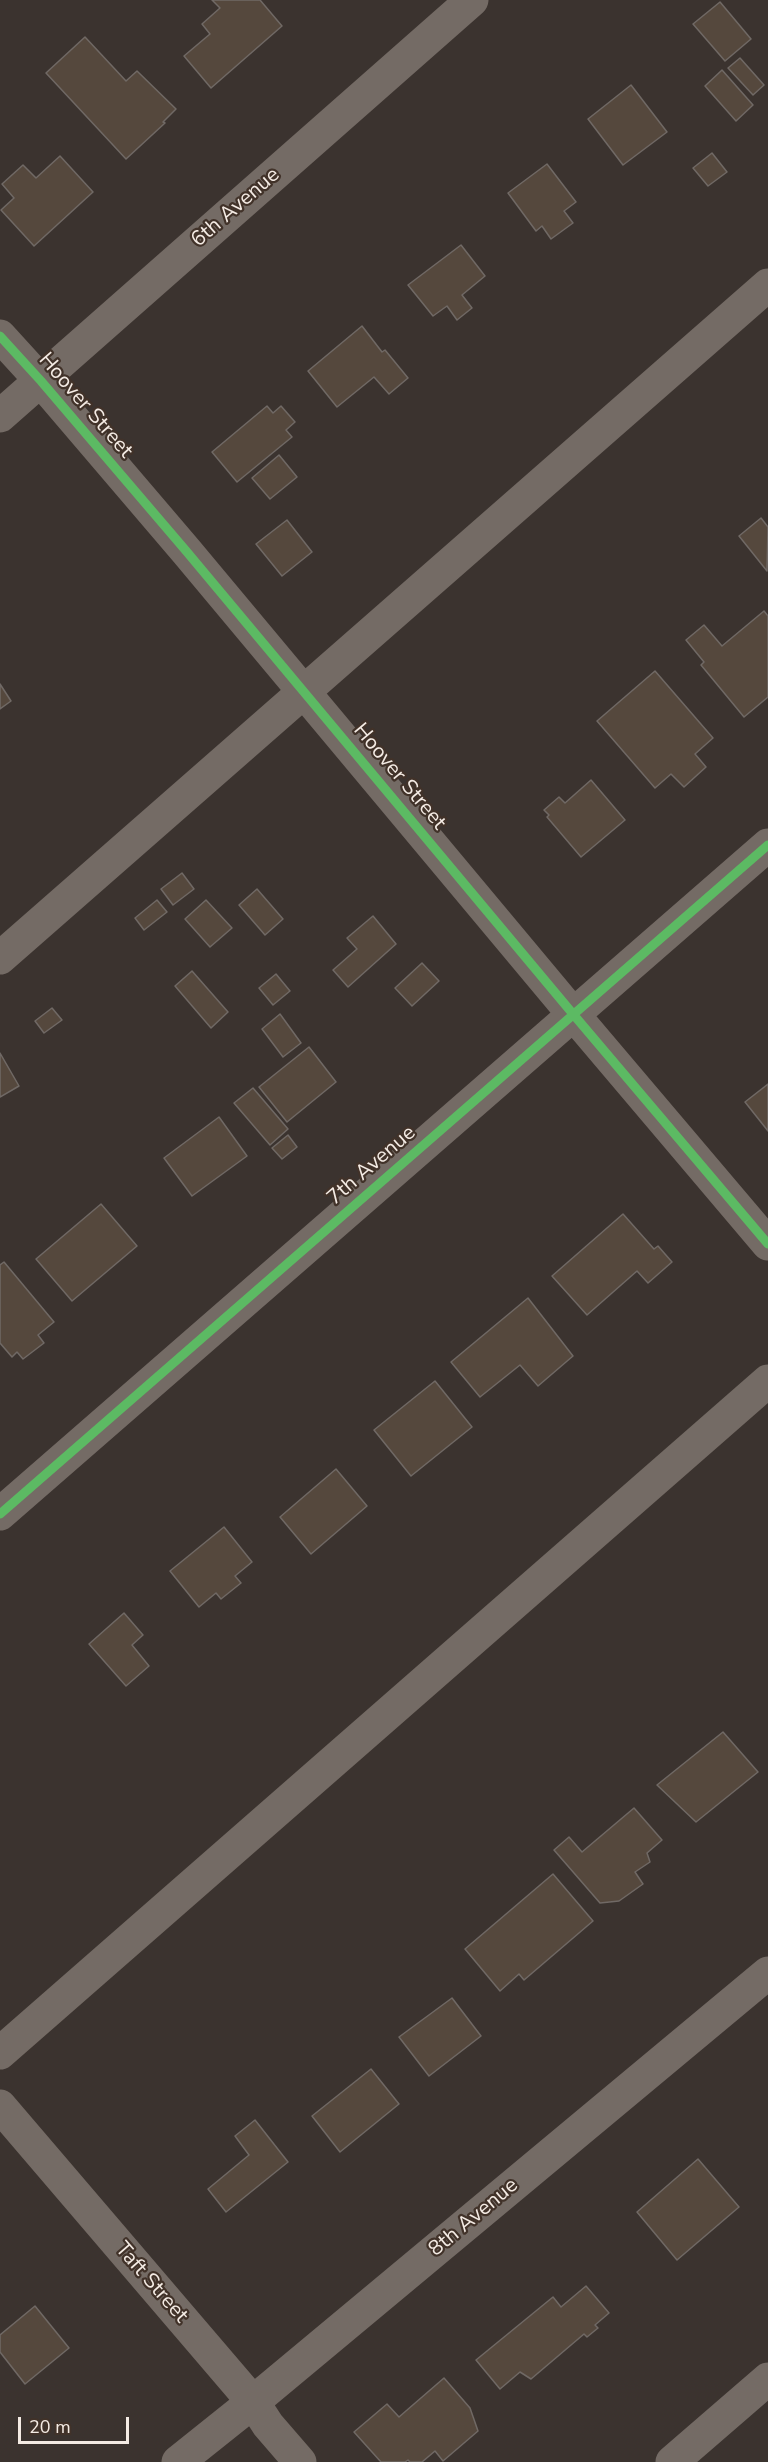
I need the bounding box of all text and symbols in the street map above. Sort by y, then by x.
street label: 6th Avenue [187,163,285,253]
street label: Hoover Street [32,348,138,464]
street label: Hoover Street [347,719,451,835]
street label: 7th Avenue [323,1121,421,1211]
street label: 8th Avenue [424,2173,524,2263]
street label: Taft Street [109,2237,193,2329]
scale bar [21,2405,132,2443]
text: 20 m [29,2415,71,2439]

